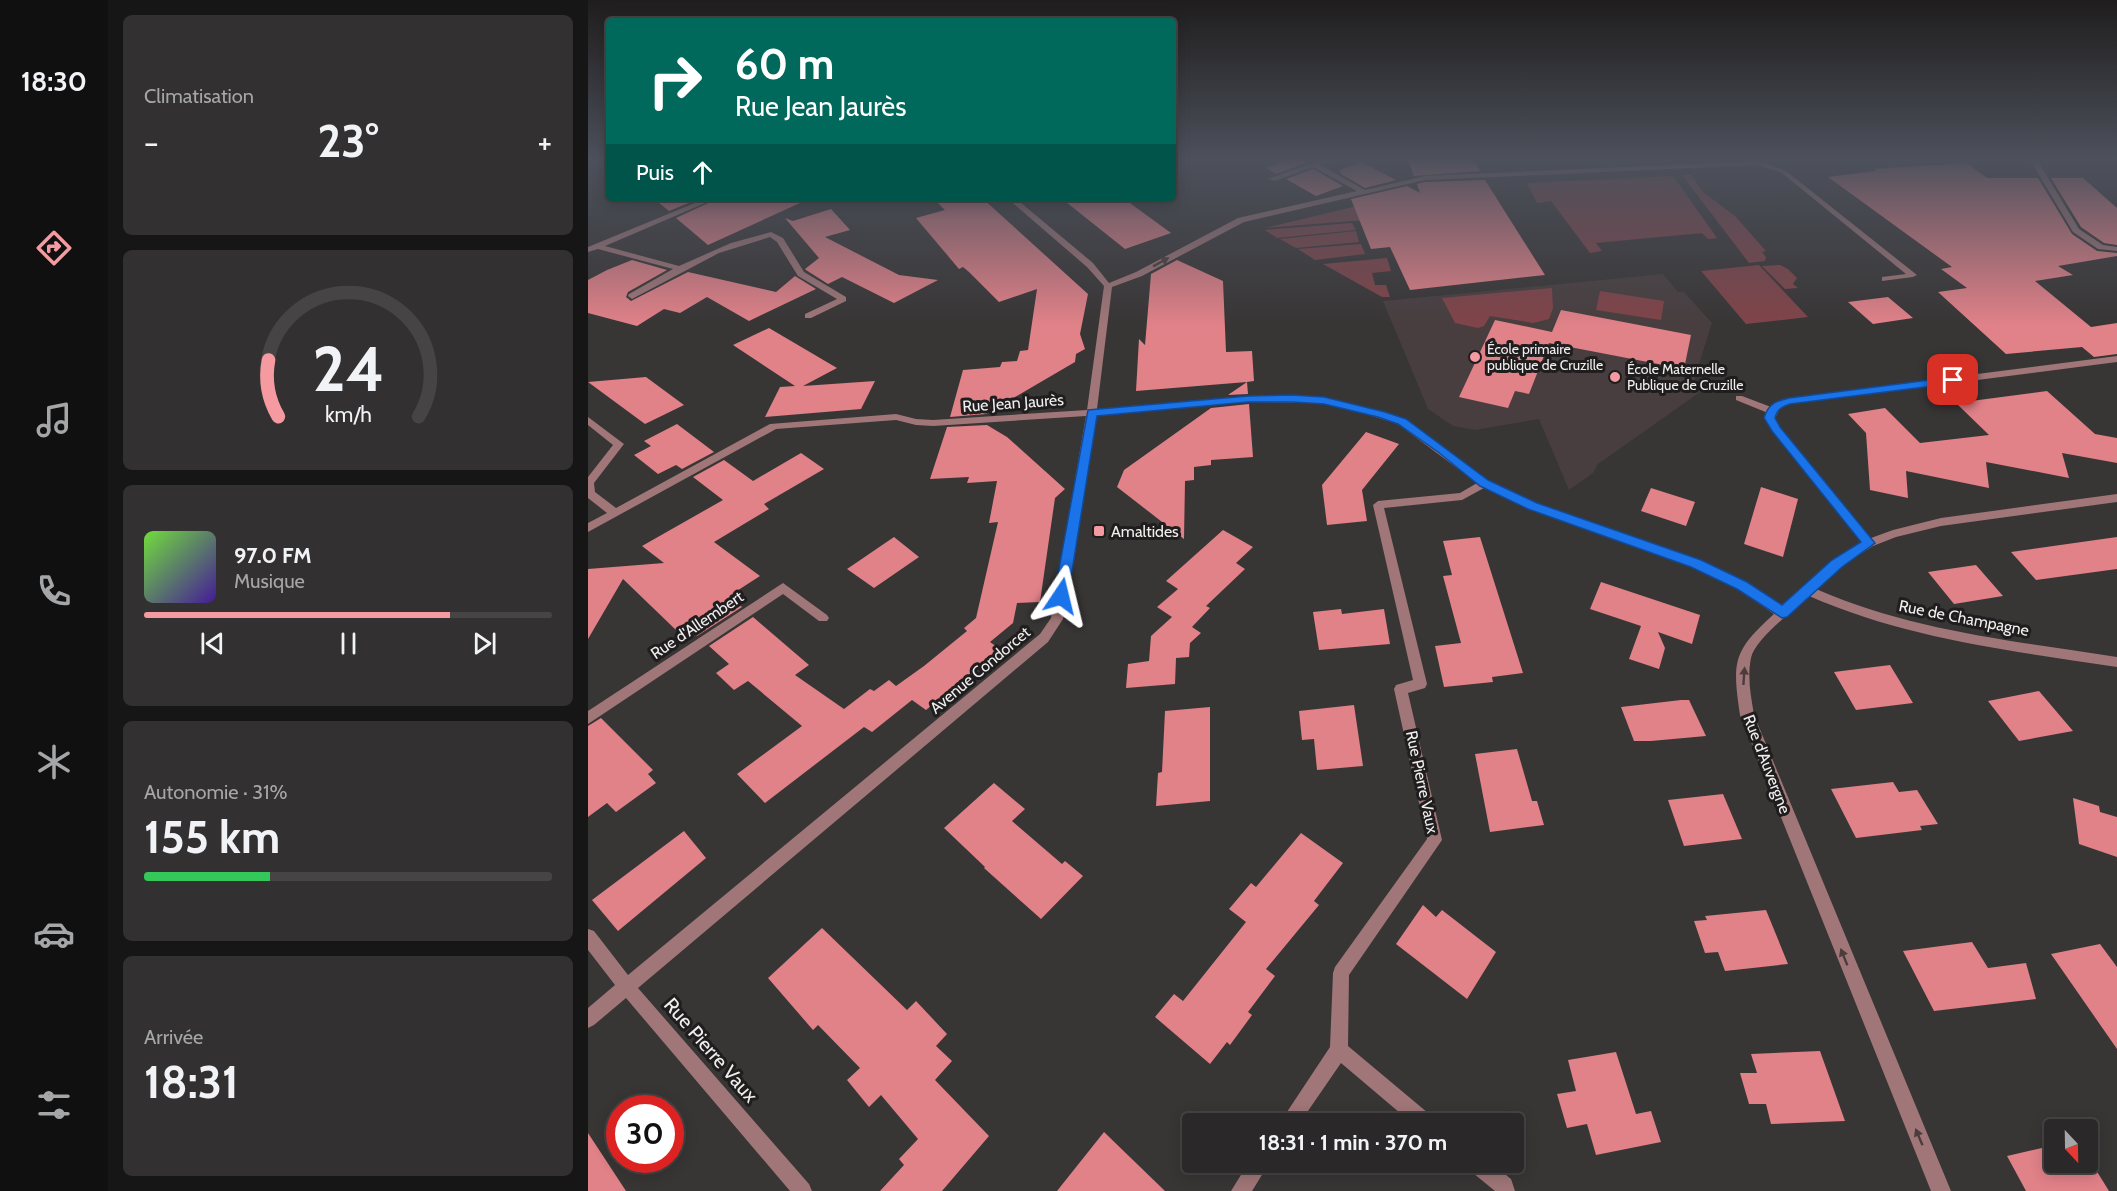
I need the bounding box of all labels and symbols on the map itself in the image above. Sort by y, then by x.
one-way arrow [1153,257,1170,267]
place label: École primaire publique de Cruzille [1487,340,1603,374]
marker: École primaire publique de Cruzille [1468,350,1482,364]
pin [1927,354,1978,405]
place label: École Maternelle Publique de Cruzille [1627,360,1743,394]
marker: École Maternelle Publique de Cruzille [1608,370,1622,384]
street label: Rue Jean Jaurès [962,390,1065,416]
place label: Amaltides [1111,522,1179,541]
marker: Amaltides [1092,524,1106,538]
position arrow [1029,564,1093,628]
street label: Rue d'Allembert [647,587,747,663]
street label: Rue de Champagne [1897,596,2031,640]
street label: Avenue Condorcet [926,622,1034,717]
one-way arrow [1739,667,1748,686]
street label: Rue d'Auvergne [1739,712,1795,816]
street label: Rue Pierre Vaux [1402,729,1442,836]
one-way arrow [1839,948,1848,966]
street label: Rue Pierre Vaux [659,993,763,1108]
speed limit sign: 30 [606,1095,684,1173]
north arrow [2044,1119,2098,1173]
one-way arrow [1914,1128,1923,1146]

